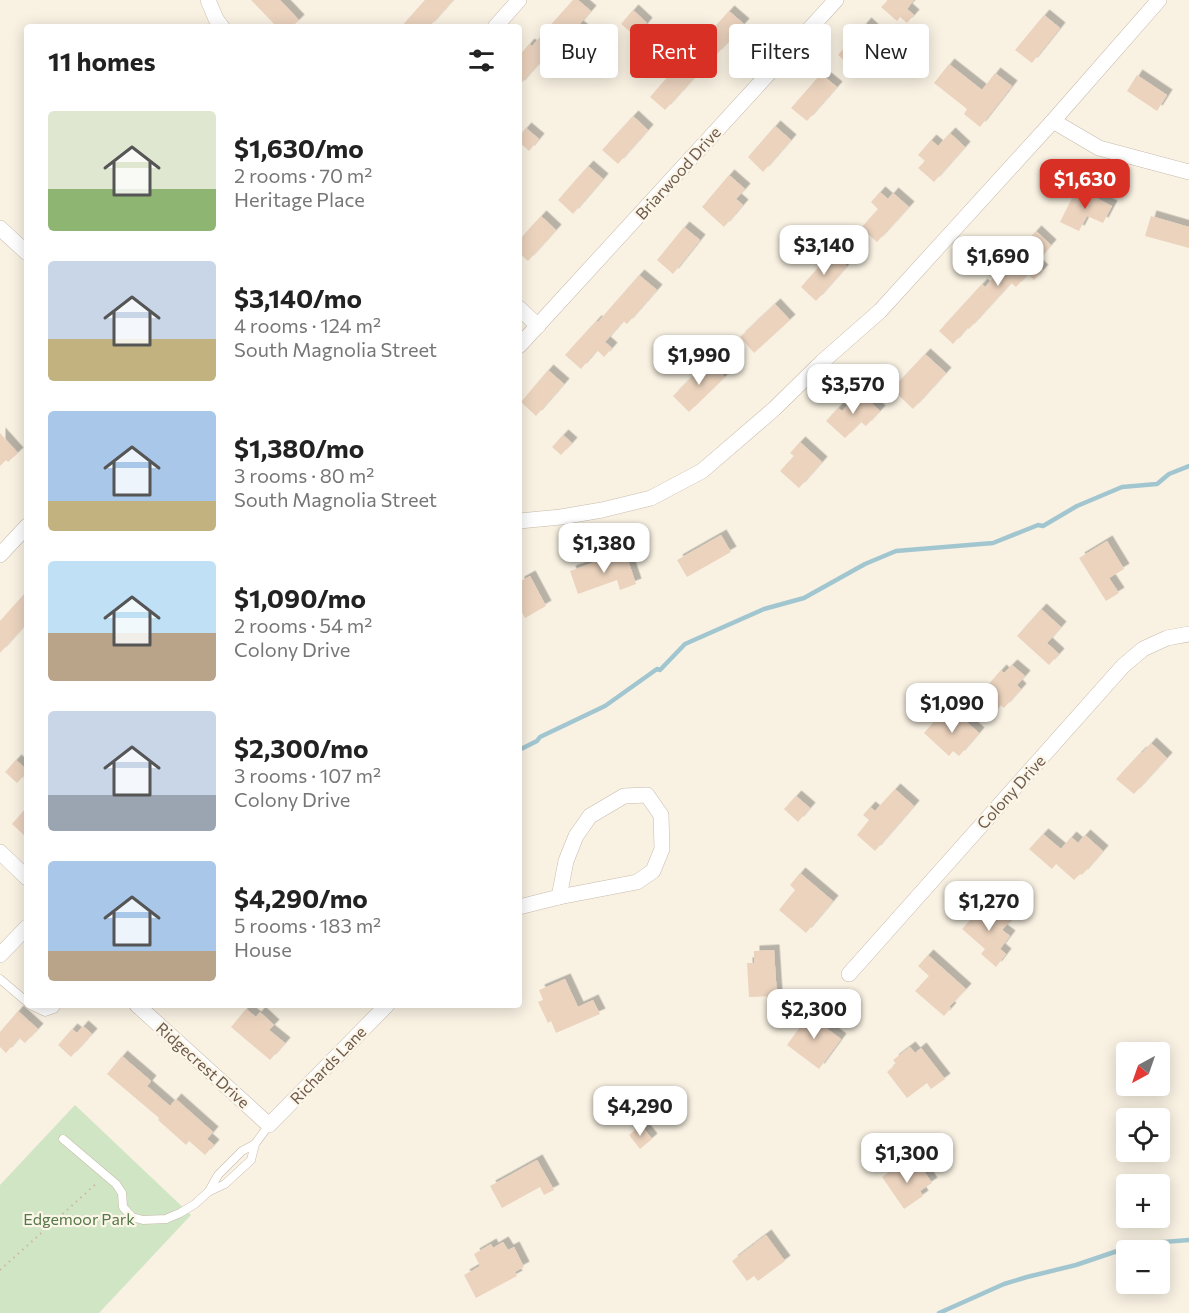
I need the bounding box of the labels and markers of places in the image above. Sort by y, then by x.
pin: $1,630 [1036,159,1134,210]
pin: $3,140 [775,225,873,276]
pin: $1,690 [949,236,1047,287]
pin: $1,990 [650,335,748,386]
pin: $3,570 [804,364,902,415]
pin: $1,380 [555,523,653,574]
pin: $1,090 [903,683,1001,734]
pin: $1,270 [940,881,1038,932]
pin: $2,300 [765,989,863,1040]
pin: $4,290 [591,1086,689,1137]
pin: $1,300 [858,1133,956,1184]

